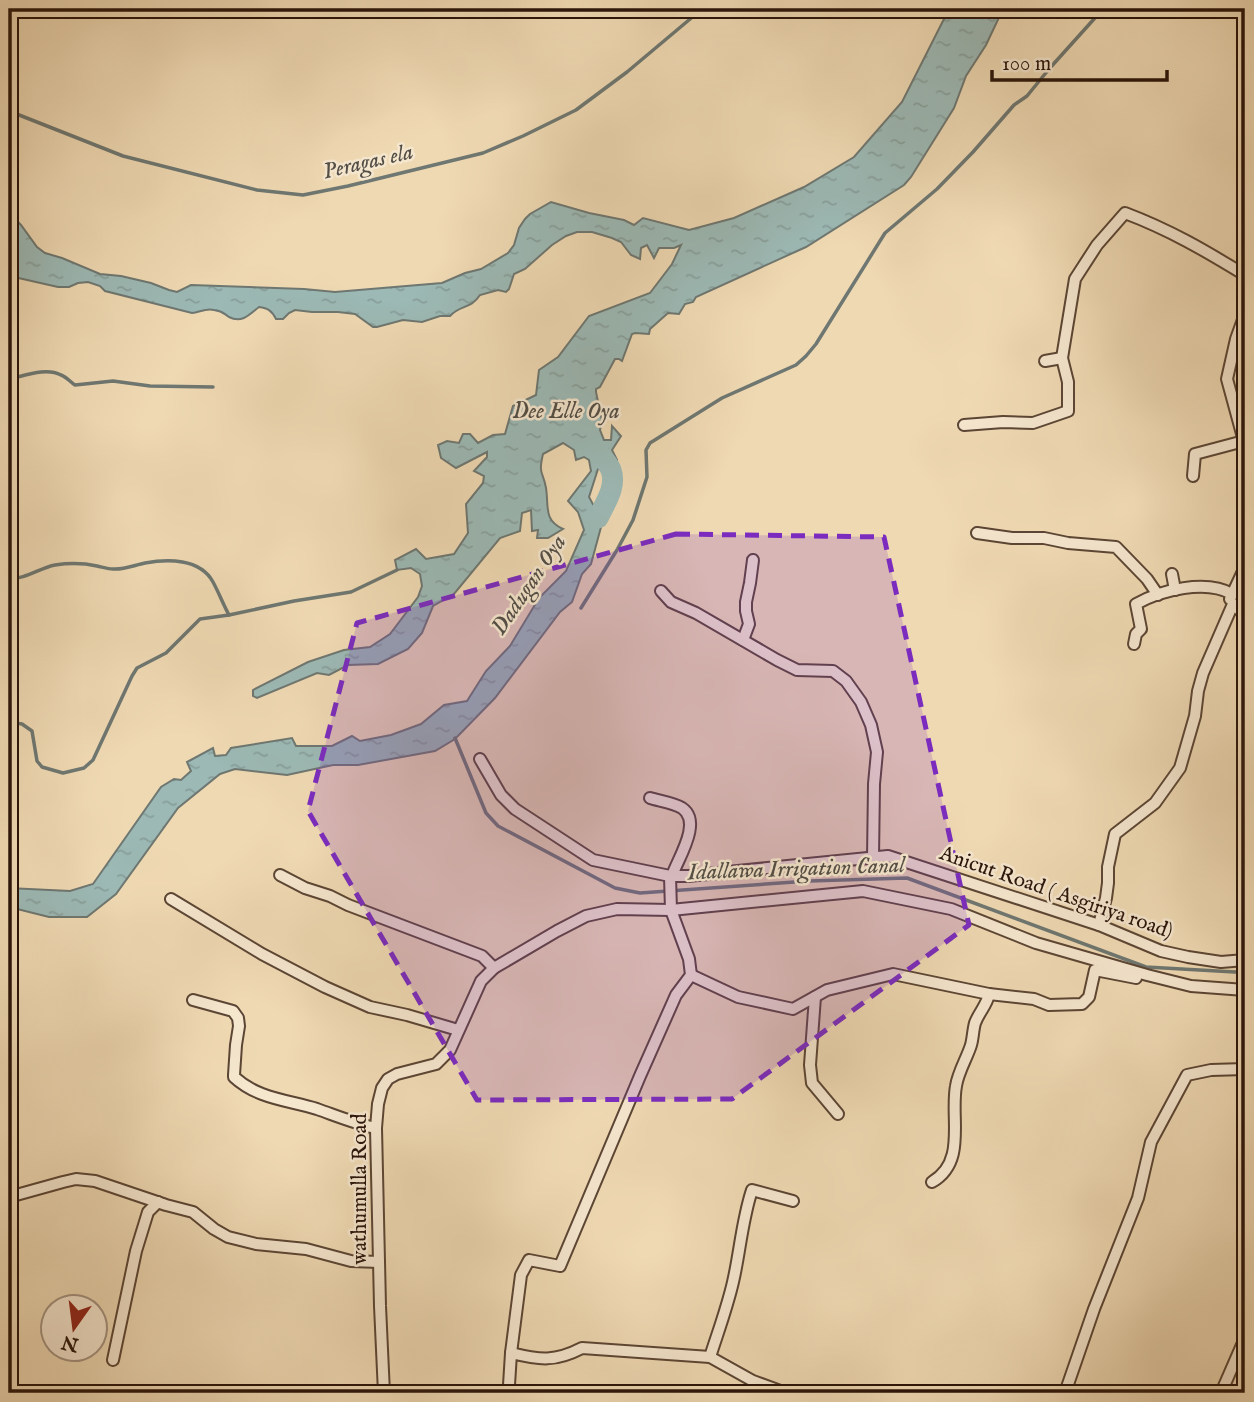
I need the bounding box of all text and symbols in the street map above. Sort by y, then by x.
scale bar [992,38,1166,82]
text: 100 m [1002,51,1051,78]
water label: Peragas ela [320,138,416,187]
water label: Dee Elle Oya [512,397,620,426]
water label: Dadugan Oya [485,529,574,641]
street label: Anicut Road ( Asgiriya road) [935,840,1176,946]
water label: Idallawa Irrigation Canal [686,851,907,888]
street label: wathumulla Road [347,1112,374,1265]
north arrow [38,1294,108,1364]
text: N [59,1329,82,1356]

